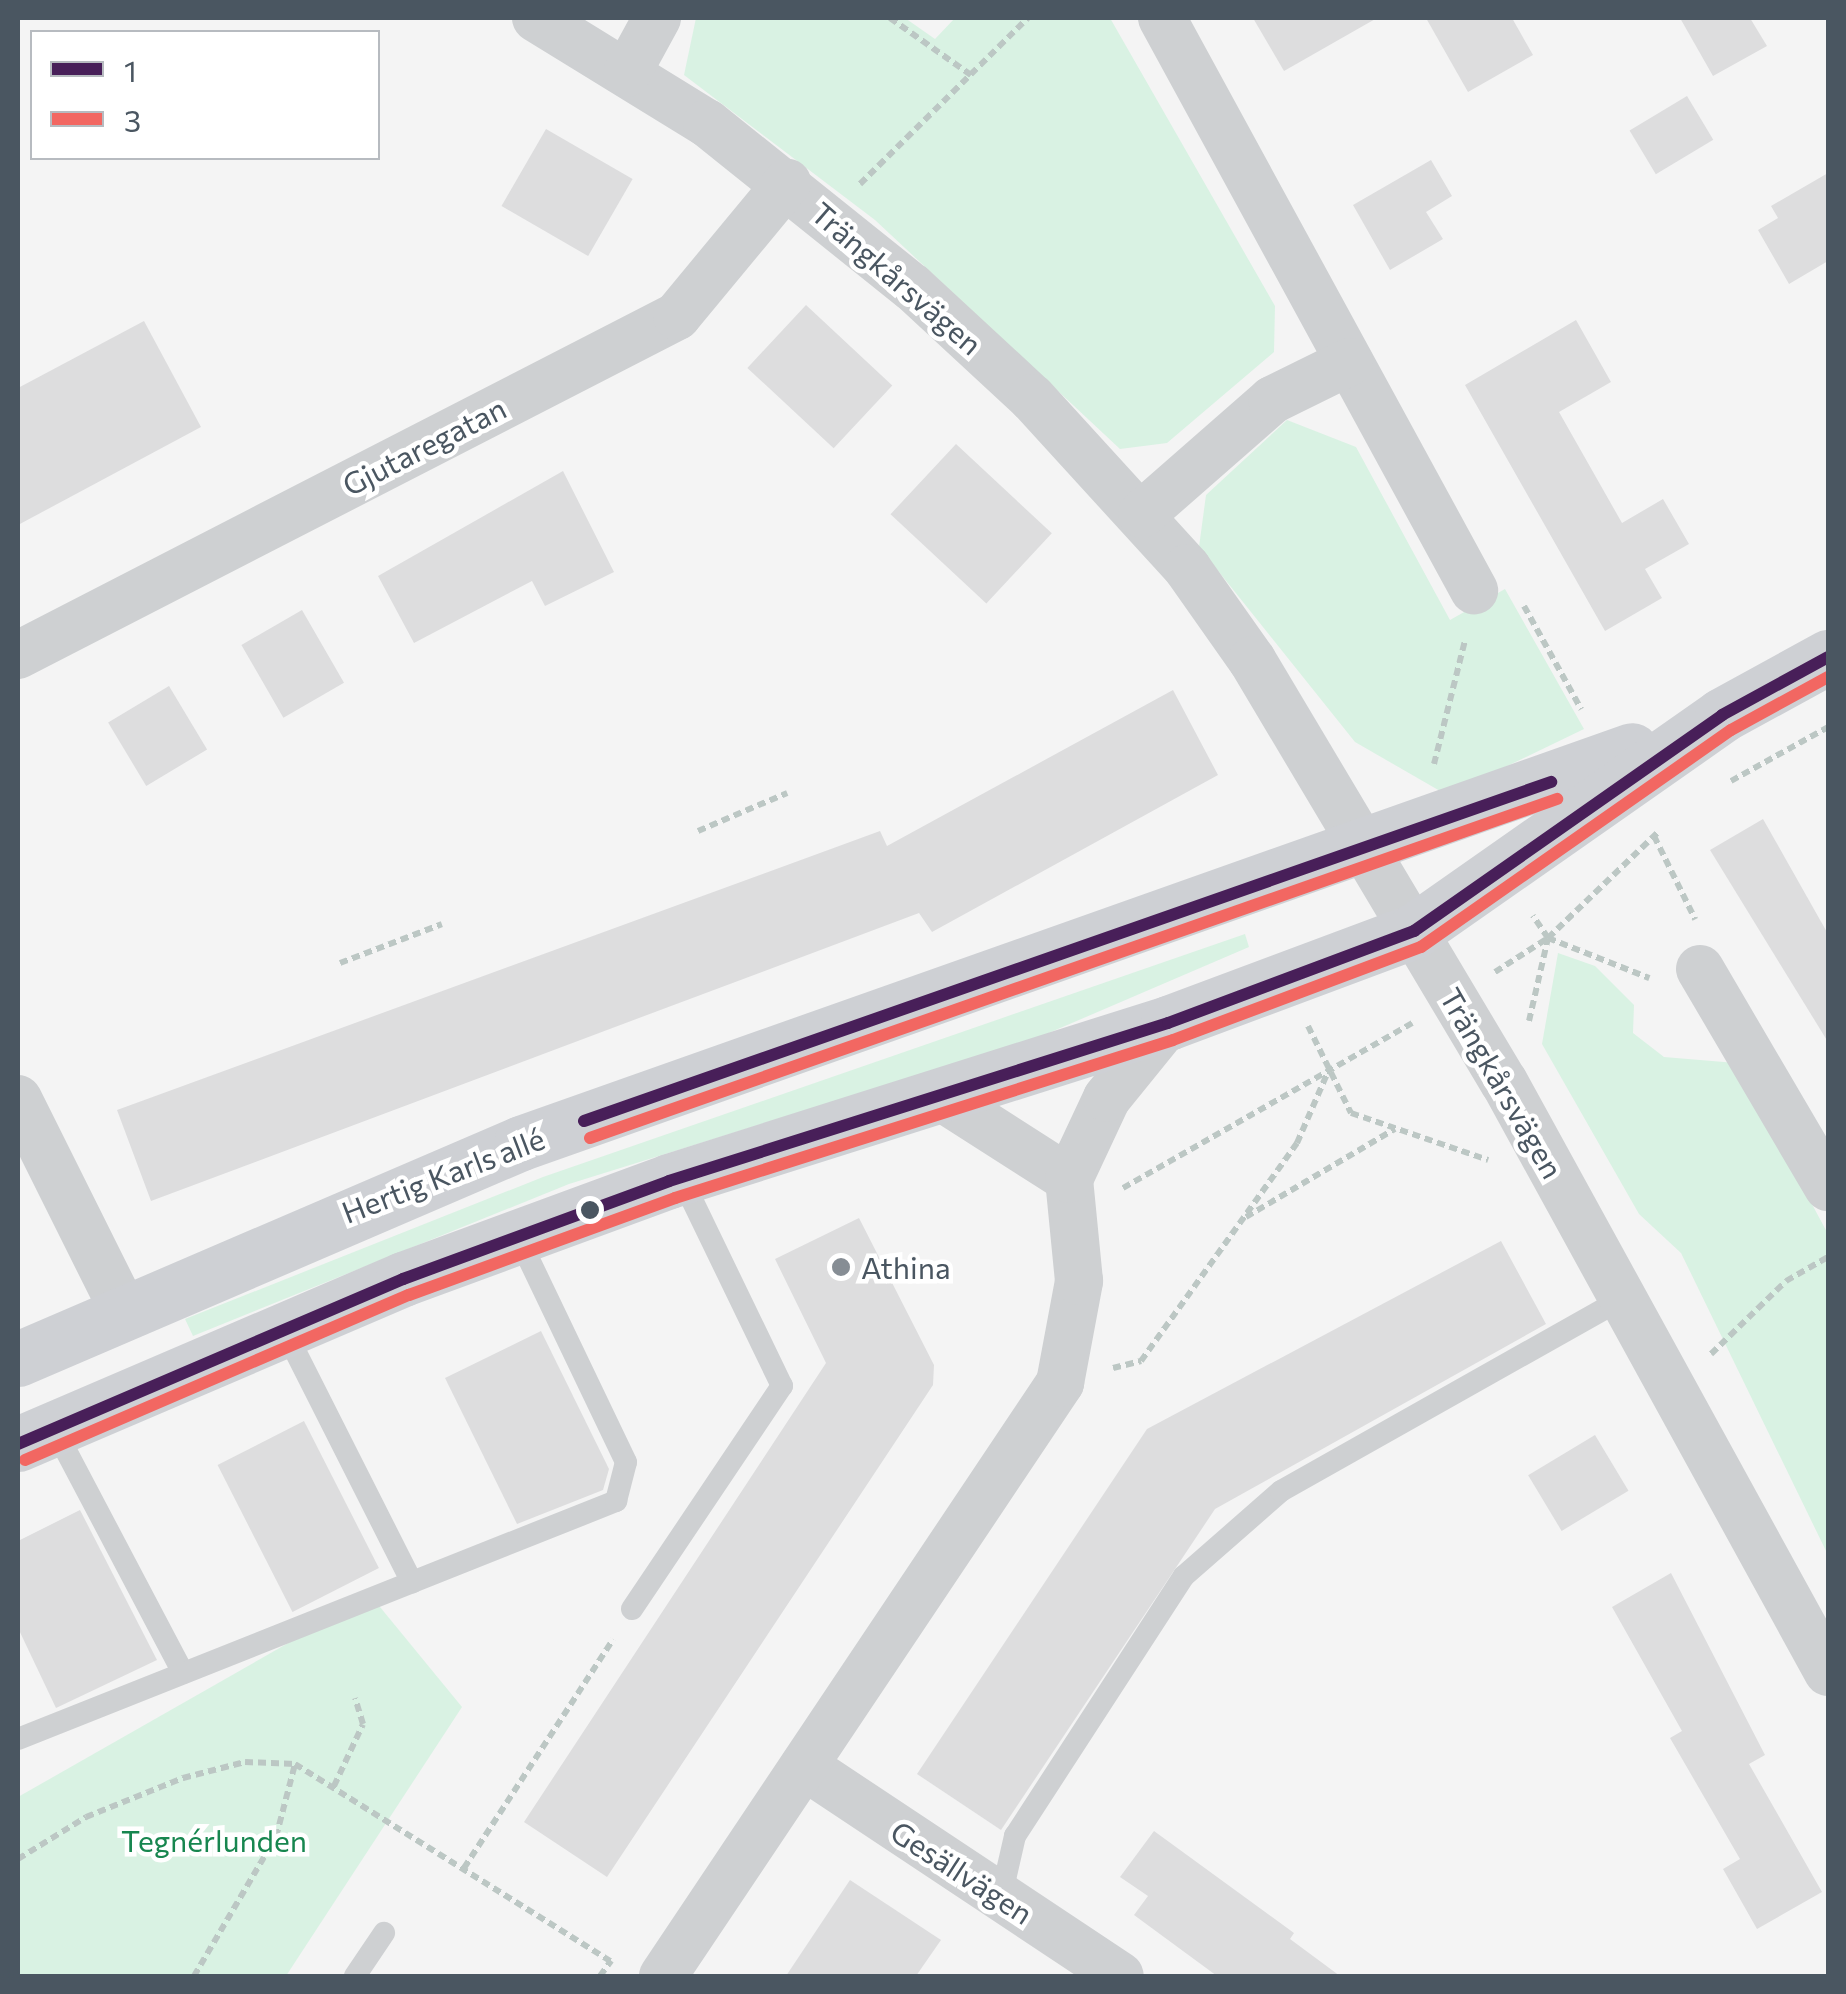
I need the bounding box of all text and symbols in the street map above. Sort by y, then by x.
legend [30,30,380,160]
text: 1 [124,51,137,88]
text: 3 [124,101,141,138]
street label: Trängkårsvägen [805,194,989,362]
street label: Gjutaregatan [336,389,512,503]
street label: Trängkårsvägen [1433,981,1571,1185]
street label: Hertig Karls allé [337,1120,549,1230]
unlabelled marker [580,1200,600,1220]
place label: Athina [861,1249,951,1285]
marker: Athina [830,1256,852,1278]
street label: Gesällvägen [884,1813,1040,1931]
park label: Tegnérlunden [121,1822,307,1858]

